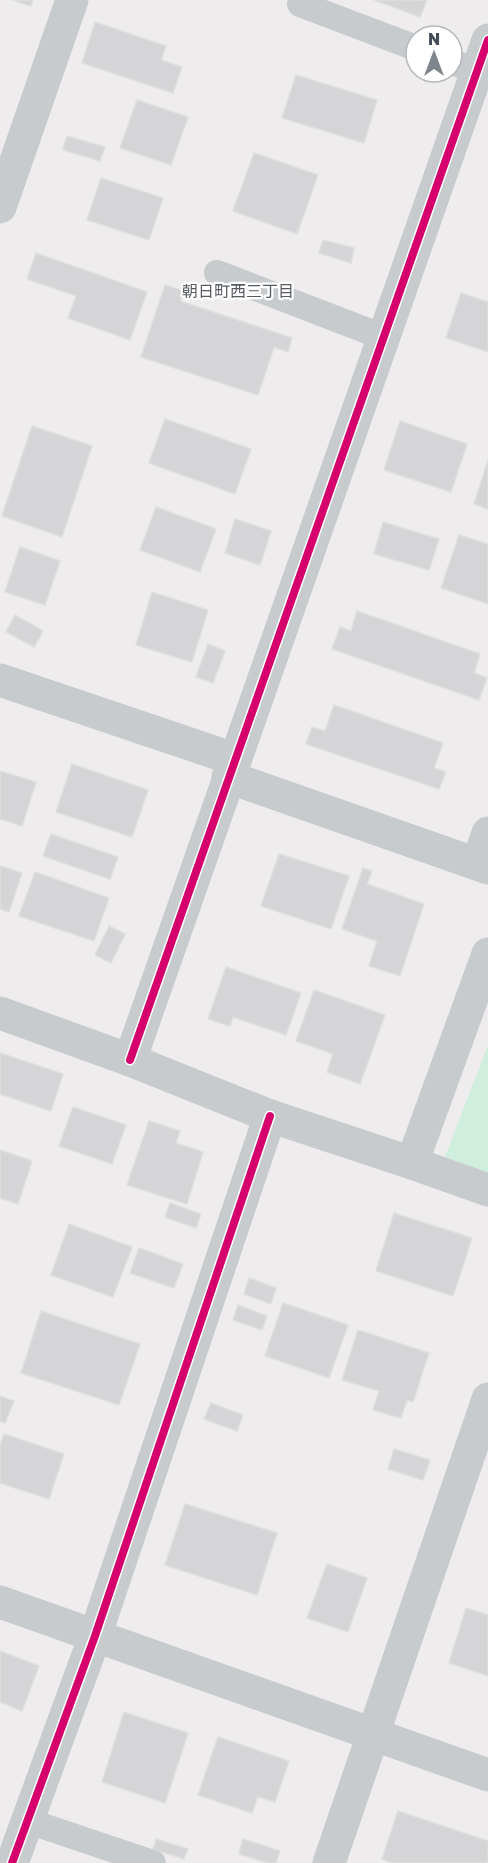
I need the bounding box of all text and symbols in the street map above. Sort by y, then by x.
north arrow [404,24,464,84]
text: N [428,29,440,49]
district label: 朝日町西三丁目 [182,281,294,301]

